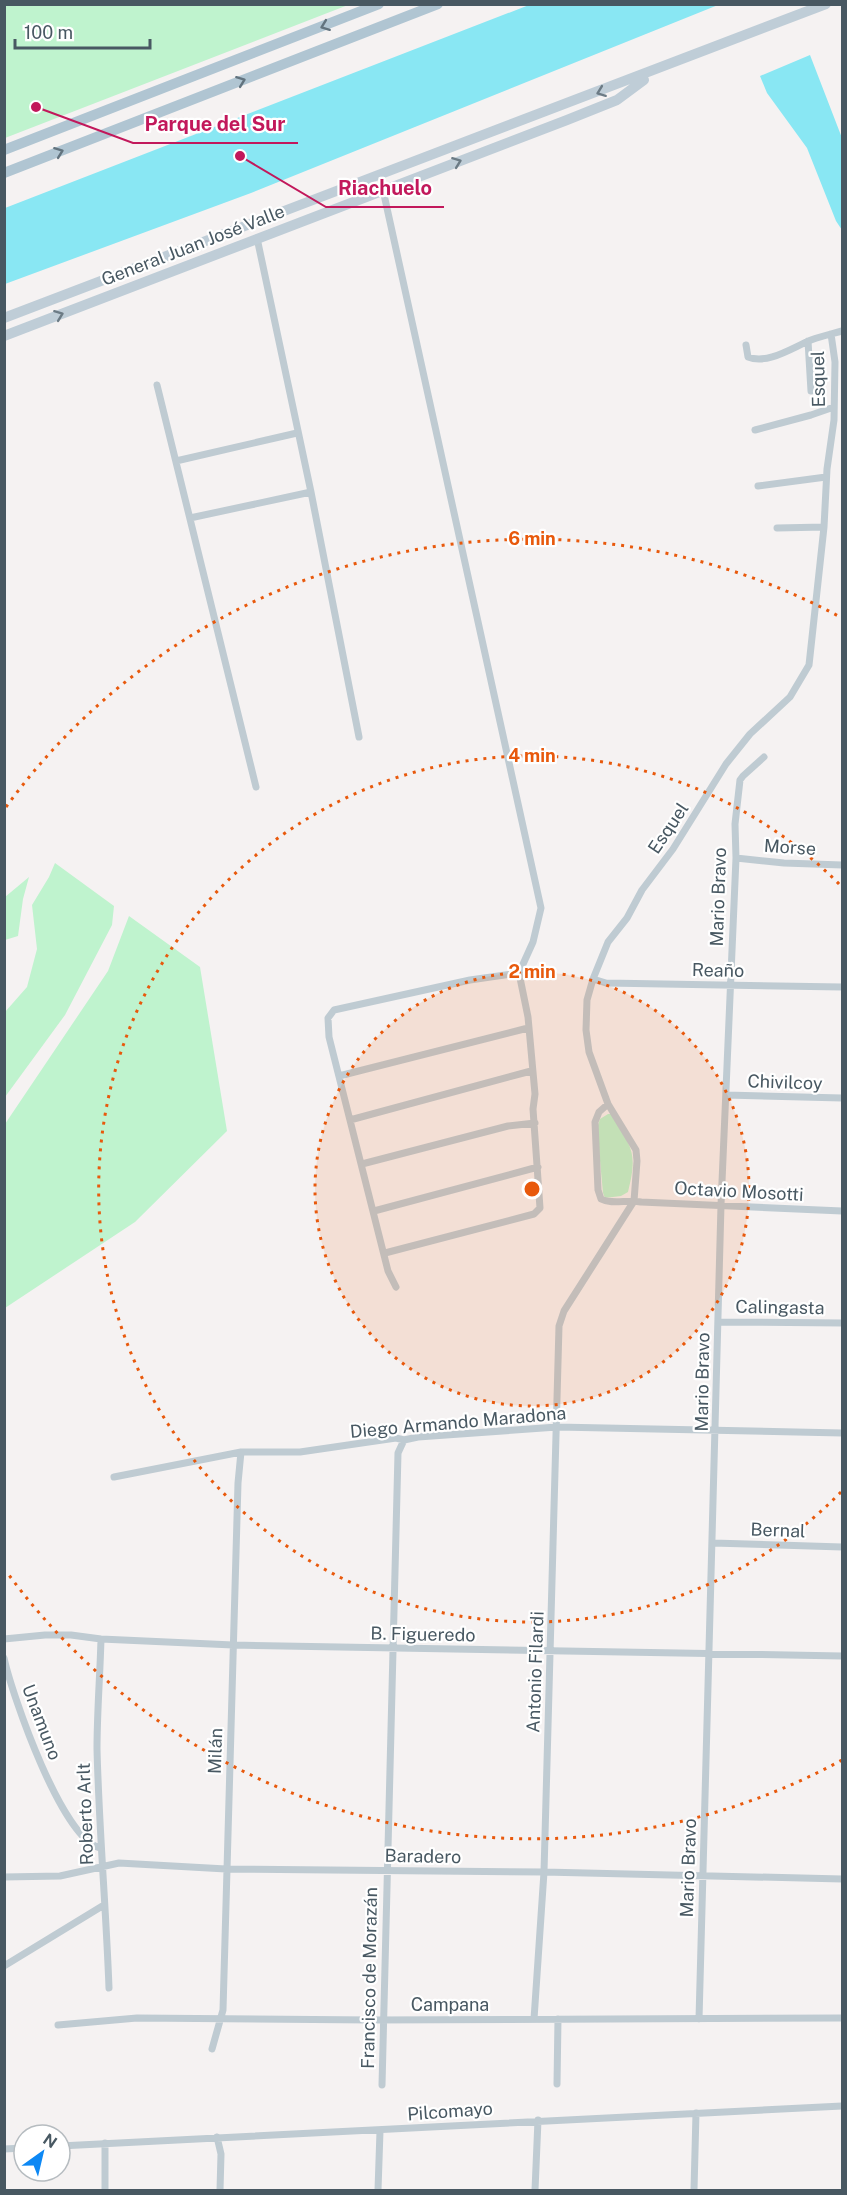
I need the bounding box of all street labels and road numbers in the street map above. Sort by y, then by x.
street label: General Juan José Valle [98,200,288,290]
street label: Esquel [807,350,829,408]
street label: Esquel [643,799,693,857]
street label: Morse [763,835,817,859]
street label: Mario Bravo [706,847,730,947]
street label: Reaño [692,959,744,981]
street label: Chivilcoy [747,1070,823,1094]
street label: Octavio Mosotti [674,1177,804,1205]
street label: Calingasta [735,1296,825,1318]
street label: Mario Bravo [691,1332,713,1432]
street label: Diego Armando Maradona [349,1402,567,1442]
street label: Bernal [750,1519,806,1541]
street label: Antonio Filardi [522,1611,548,1733]
street label: B. Figueredo [370,1623,476,1645]
street label: Unamuno [18,1681,66,1763]
street label: Milán [204,1728,226,1774]
street label: Roberto Arlt [73,1762,97,1866]
street label: Mario Bravo [676,1818,700,1918]
street label: Baradero [384,1845,462,1867]
street label: Francisco de Morazán [357,1887,381,2069]
street label: Campana [411,1994,489,2015]
street label: Pilcomayo [406,2098,494,2124]

